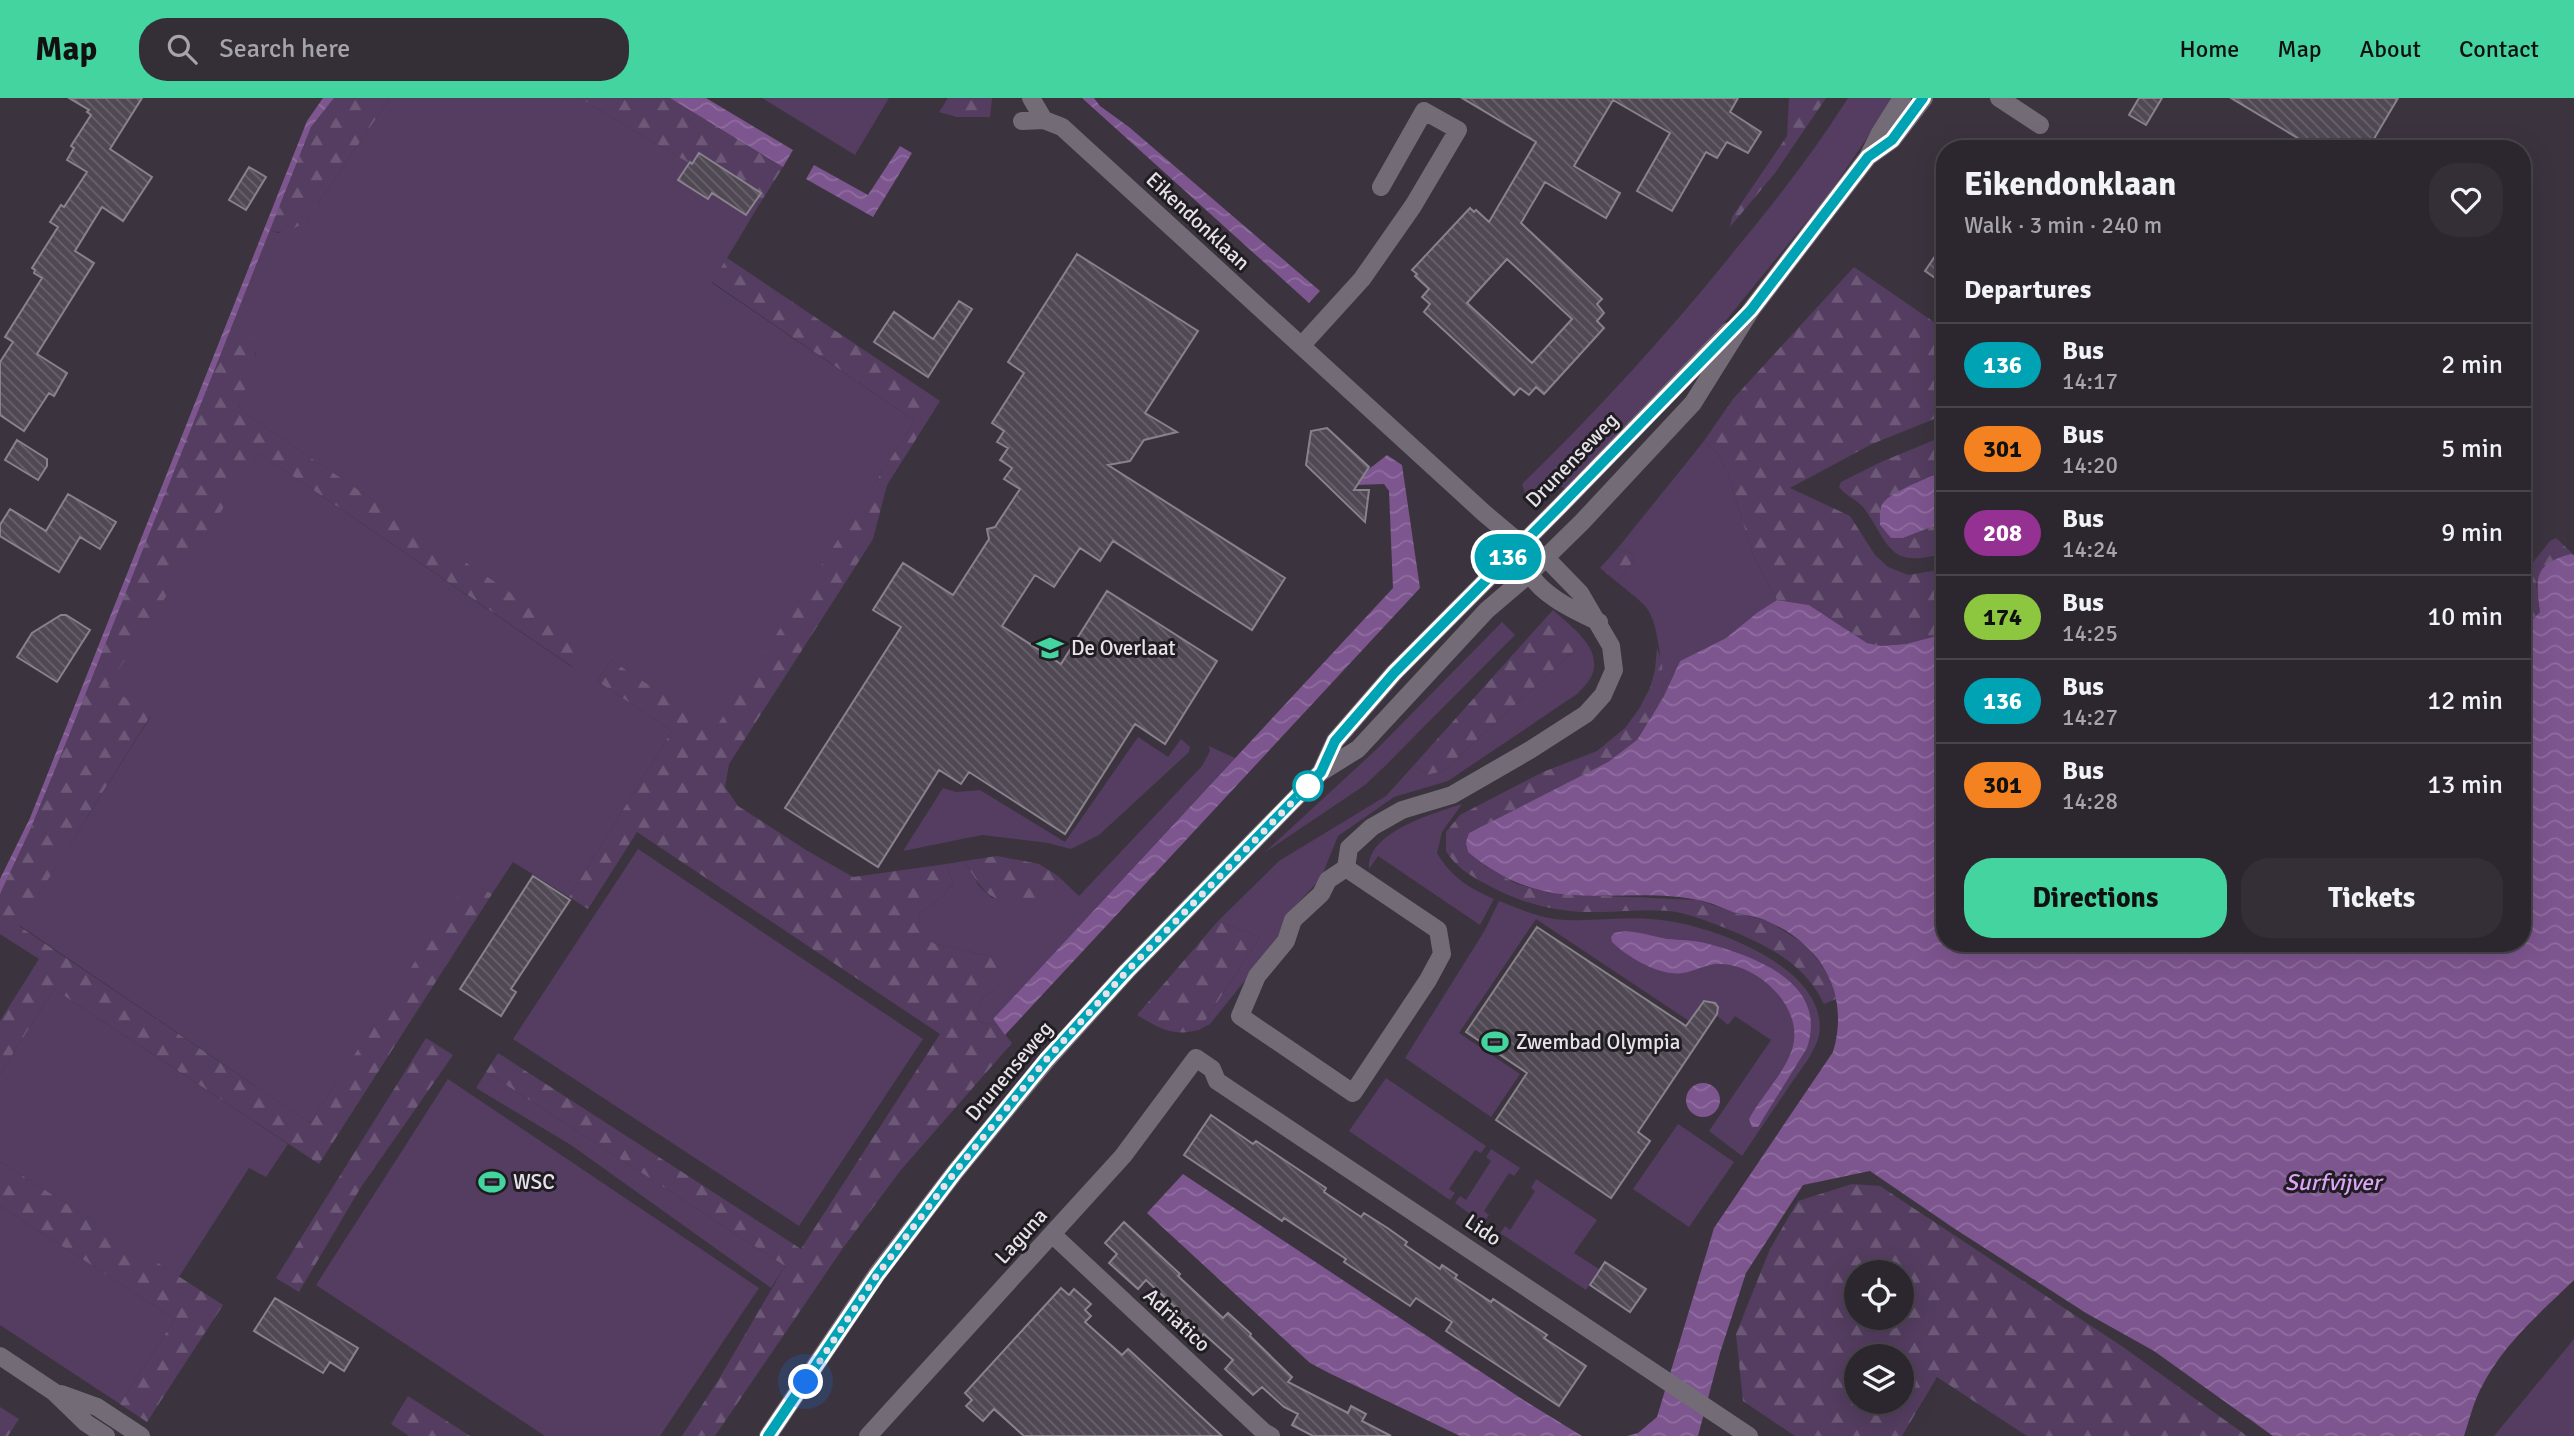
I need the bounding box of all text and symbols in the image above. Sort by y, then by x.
search box [139,18,629,81]
text: Map [35,29,97,70]
icon: search [163,30,201,68]
text: Search here [219,33,350,65]
text: Home [2179,34,2239,64]
text: Map [2277,34,2322,64]
text: About [2360,34,2421,64]
text: Contact [2459,34,2539,64]
button: heart [2429,163,2503,237]
text: Eikendonklaan [1964,164,2176,205]
street label: Eikendonklaan [1141,166,1255,276]
text: Walk · 3 min · 240 m [1964,211,2162,240]
text: Departures [1964,274,2091,306]
text: Bus [2062,335,2104,367]
text: 2 min [2441,349,2503,381]
text: 136 [1983,350,2022,380]
text: 14:17 [2062,367,2118,396]
street label: Drunenseweg [1520,407,1624,513]
text: Bus [2062,419,2104,451]
text: 5 min [2441,433,2503,465]
text: 301 [1983,434,2022,464]
text: 14:20 [2062,451,2118,480]
text: Bus [2062,503,2104,535]
text: 9 min [2441,517,2503,549]
text: 208 [1983,518,2022,548]
line badge: 136 [1468,534,1548,580]
text: 14:24 [2062,535,2118,564]
text: 136 [1489,542,1527,572]
text: Bus [2062,587,2104,619]
text: 10 min [2427,601,2503,633]
text: 174 [1983,602,2022,632]
text: 14:25 [2062,619,2118,648]
school or university icon: De Overlaat [1035,633,1065,663]
place label: De Overlaat [1071,635,1176,661]
text: Bus [2062,671,2104,703]
text: 12 min [2427,685,2503,717]
text: 136 [1983,686,2022,716]
text: 14:27 [2062,703,2118,732]
text: Bus [2062,755,2104,787]
text: 13 min [2427,769,2503,801]
text: 301 [1983,770,2022,800]
unlabelled marker [1293,771,1323,801]
text: 14:28 [2062,787,2118,816]
button: Directions [1964,858,2227,938]
button: Tickets [2241,858,2503,938]
street label: Drunenseweg [960,1016,1058,1126]
sports icon: Zwembad Olympia [1480,1027,1510,1057]
place label: Zwembad Olympia [1516,1029,1680,1055]
sports icon: WSC [477,1167,507,1197]
water label: Surfvijver [2285,1168,2384,1197]
place label: WSC [513,1169,555,1195]
street label: Laguna [989,1203,1053,1269]
street label: Lido [1460,1209,1506,1251]
map controls [1844,1260,1914,1414]
button: locate [1844,1260,1914,1330]
street label: Adriatico [1138,1283,1216,1357]
button: layers [1844,1344,1914,1414]
your location [788,1364,823,1399]

